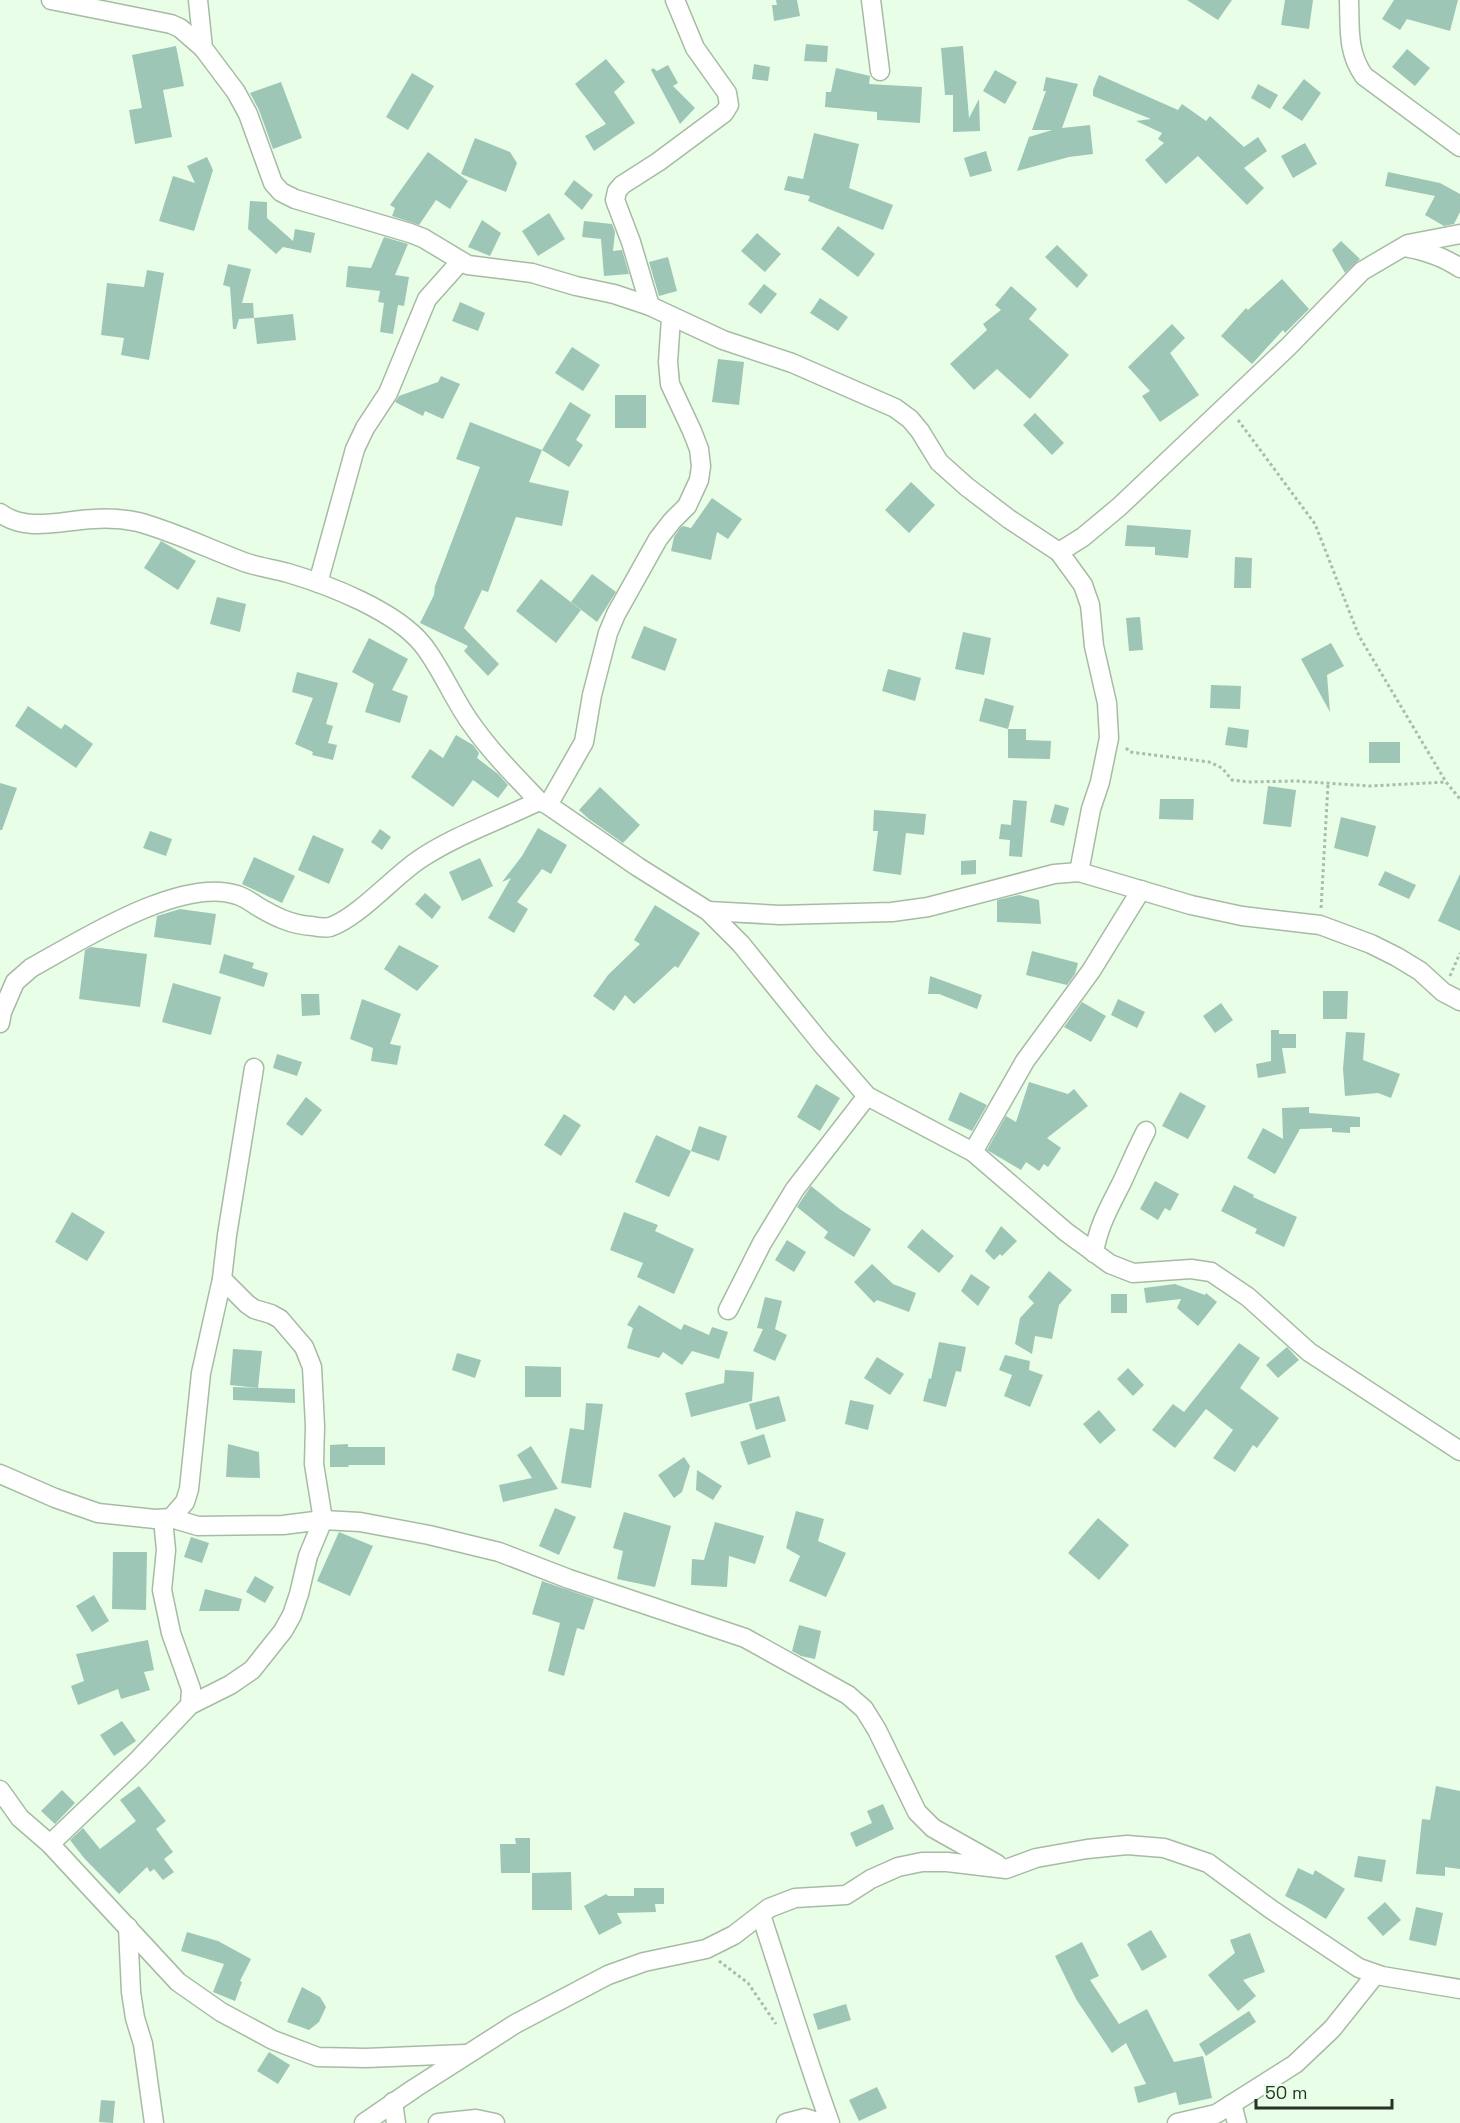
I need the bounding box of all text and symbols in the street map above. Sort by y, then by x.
scale bar [1256,2072,1392,2110]
text: 50 m [1265,2081,1307,2104]

